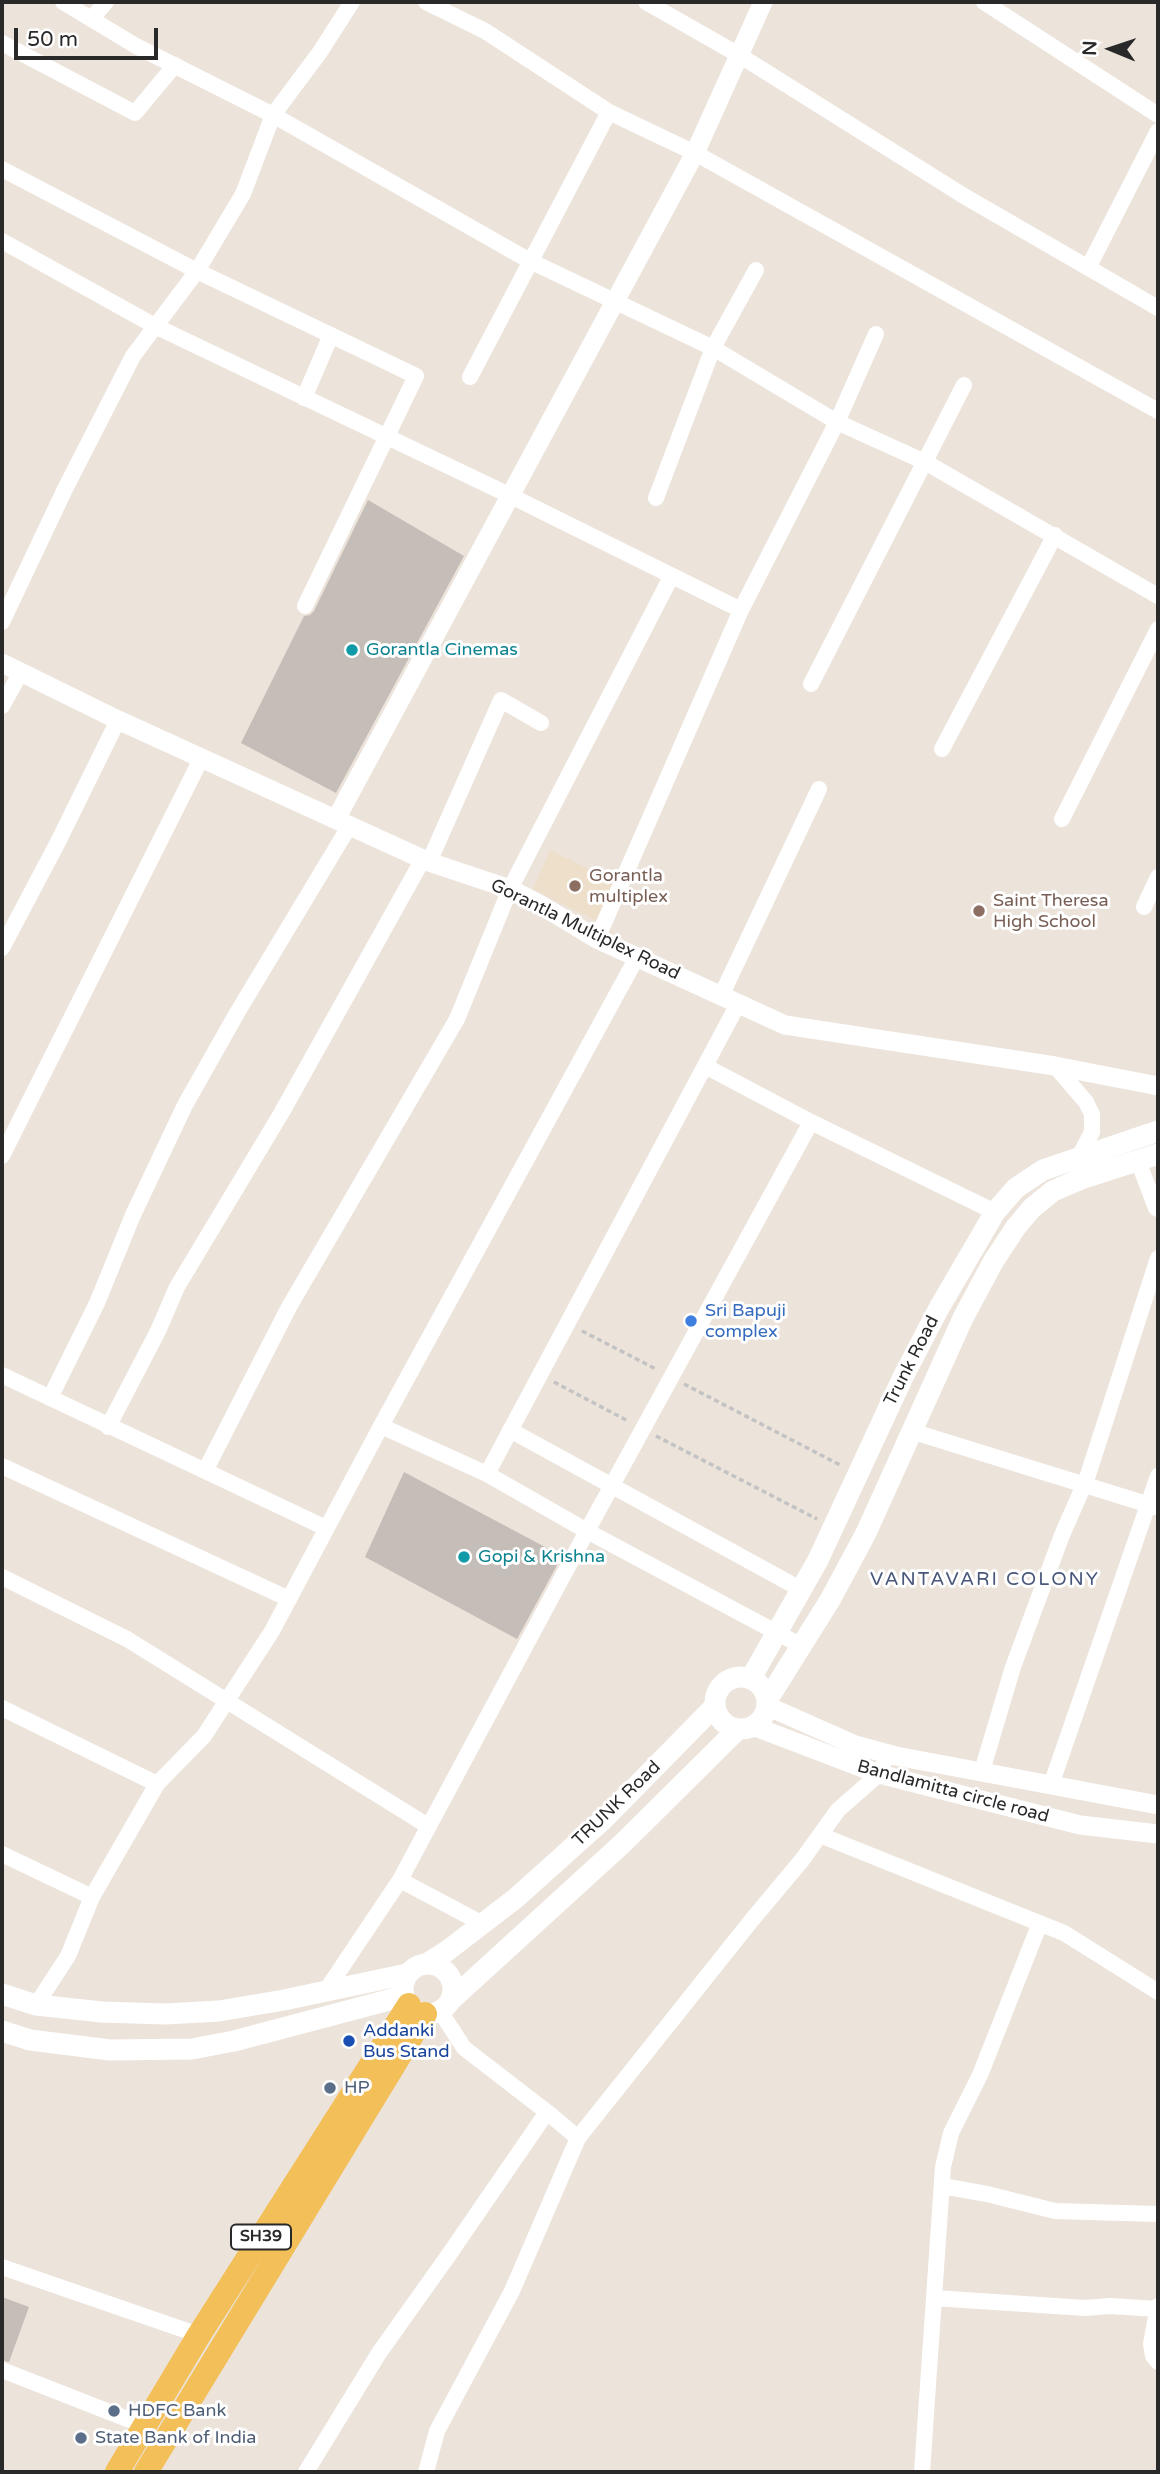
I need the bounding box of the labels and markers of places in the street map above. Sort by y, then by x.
place label: Gorantla Cinemas [366,639,518,661]
marker: Gorantla Cinemas [344,642,360,658]
place label: Gorantla multiplex [589,865,668,908]
marker: Gorantla multiplex [567,878,583,894]
place label: Saint Theresa High School [993,890,1109,932]
marker: Saint Theresa High School [971,903,987,919]
place label: Sri Bapuji complex [705,1300,786,1342]
marker: Sri Bapuji complex [683,1313,699,1329]
place label: Gopi & Krishna [478,1546,605,1568]
marker: Gopi & Krishna [456,1549,472,1565]
place label: Addanki Bus Stand [363,2020,450,2062]
marker: Addanki Bus Stand [341,2033,357,2049]
place label: HP [344,2077,370,2099]
marker: HP [322,2080,338,2096]
place label: HDFC Bank [128,2400,226,2422]
marker: HDFC Bank [106,2403,122,2419]
place label: State Bank of India [95,2427,256,2449]
marker: State Bank of India [73,2430,89,2446]

